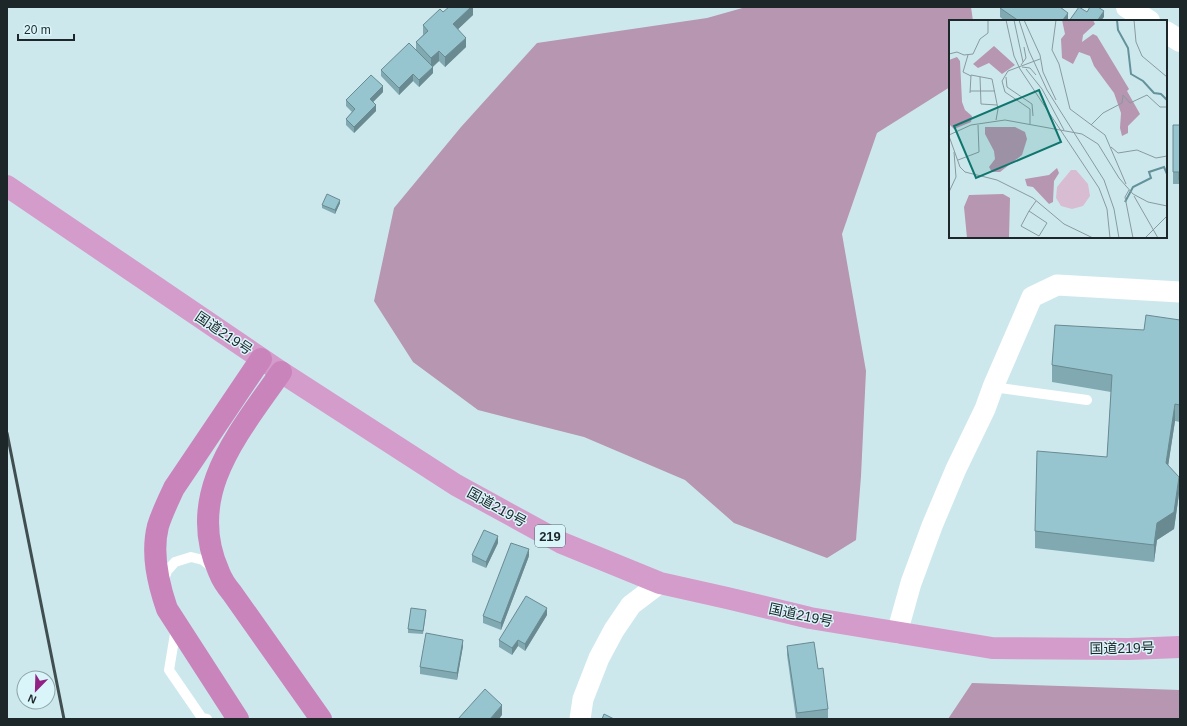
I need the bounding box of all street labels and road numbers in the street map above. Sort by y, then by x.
street label: 国道219号 [192,308,256,358]
street label: 国道219号 [465,484,529,530]
road number: 219 [535,525,565,547]
street label: 国道219号 [767,600,835,630]
street label: 国道219号 [1089,639,1155,657]

